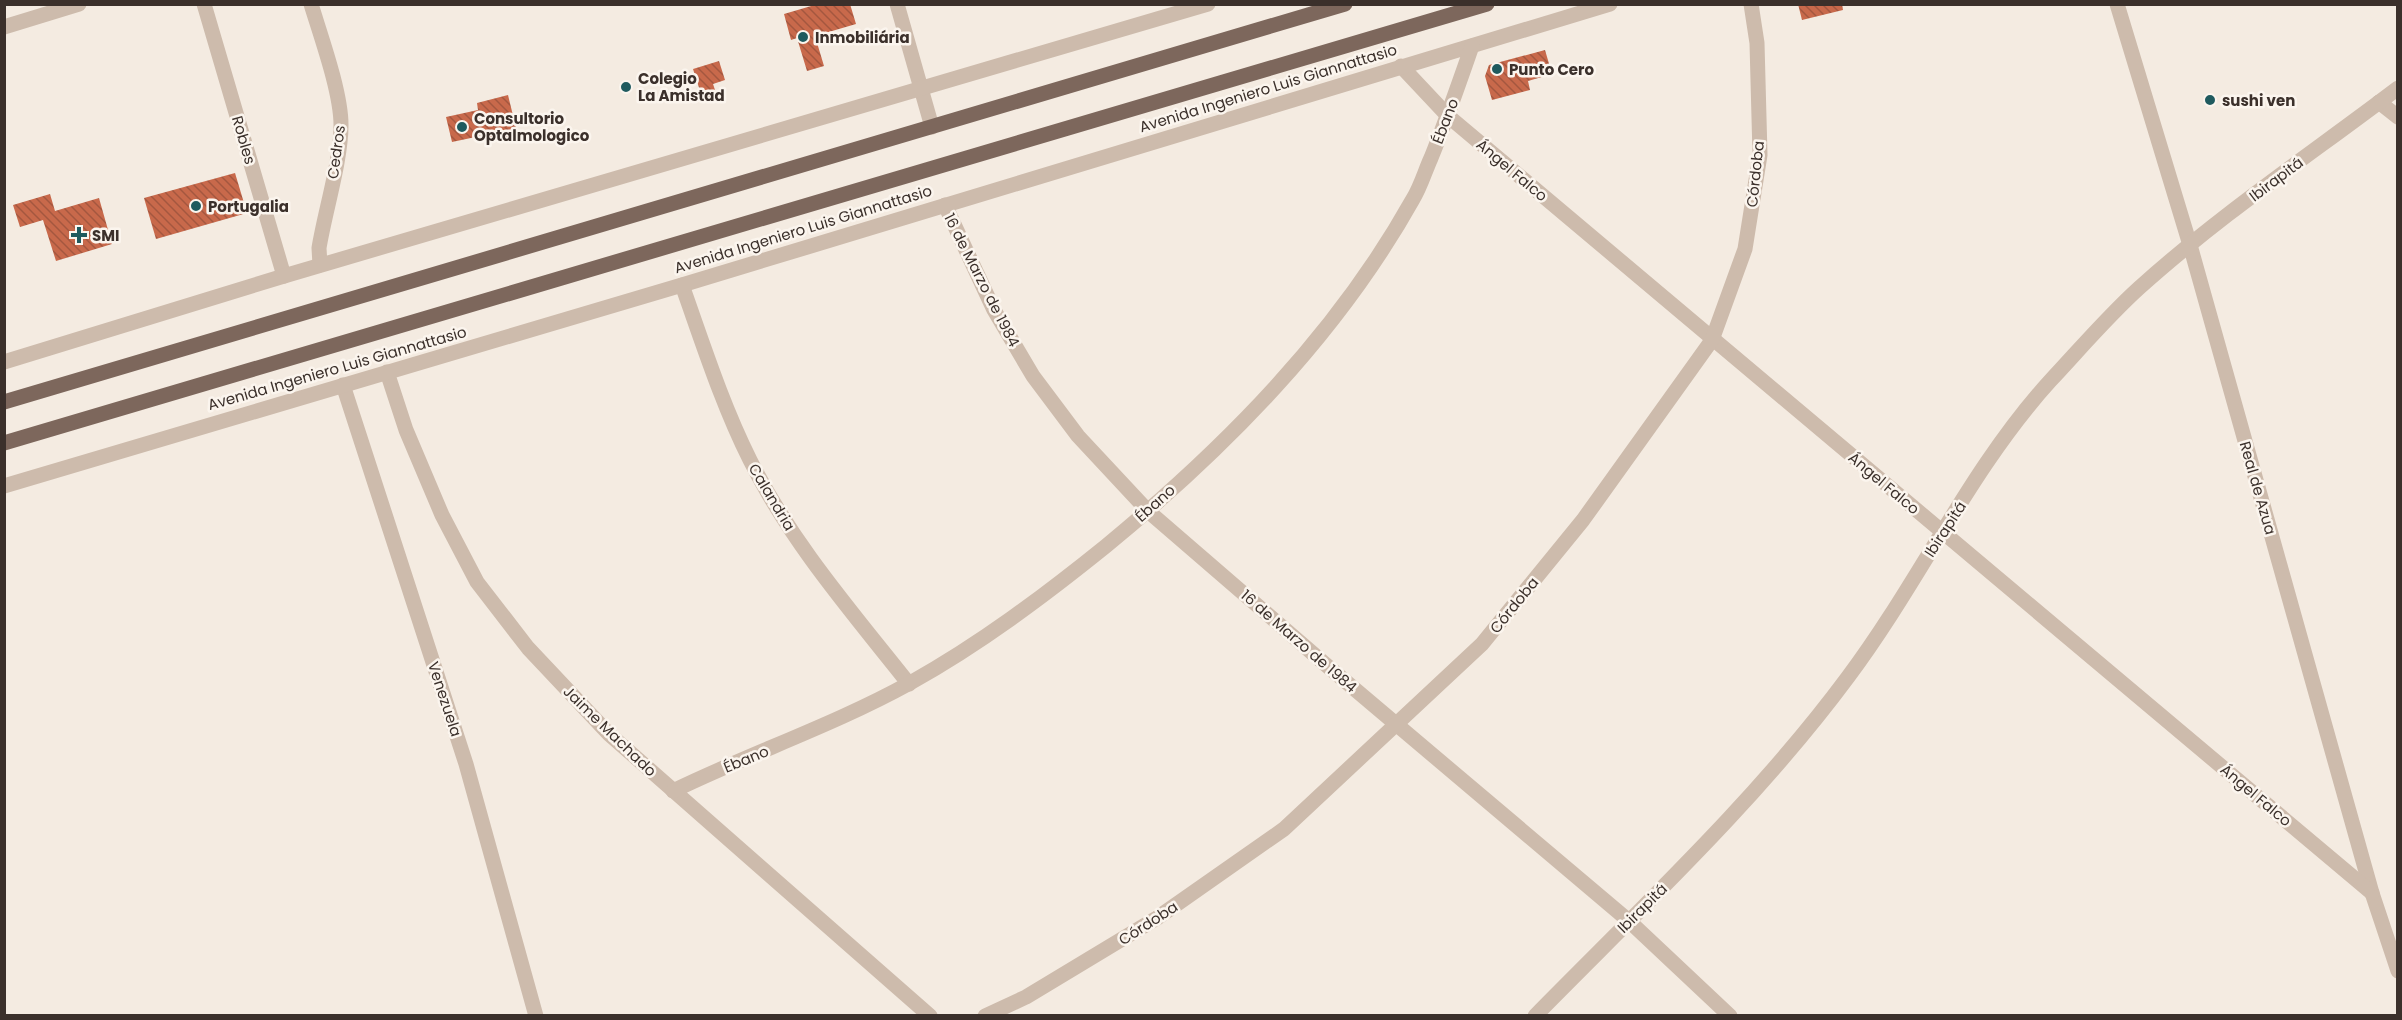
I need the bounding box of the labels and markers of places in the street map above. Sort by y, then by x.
place label: Inmobiliária [815,27,910,48]
marker: Inmobiliária [796,30,810,44]
place label: Punto Cero [1509,59,1594,80]
marker: Punto Cero [1490,62,1504,76]
place label: Colegio La Amistad [638,68,725,106]
marker: Colegio La Amistad [619,80,633,94]
place label: sushi ven [2222,90,2295,111]
marker: sushi ven [2203,93,2217,107]
place label: Consultorio Optalmologico [474,108,590,146]
marker: Consultorio Optalmologico [455,120,469,134]
place label: Portugalia [208,196,289,217]
marker: Portugalia [189,199,203,213]
place label: SMI [92,225,119,246]
marker: SMI [70,226,88,244]

